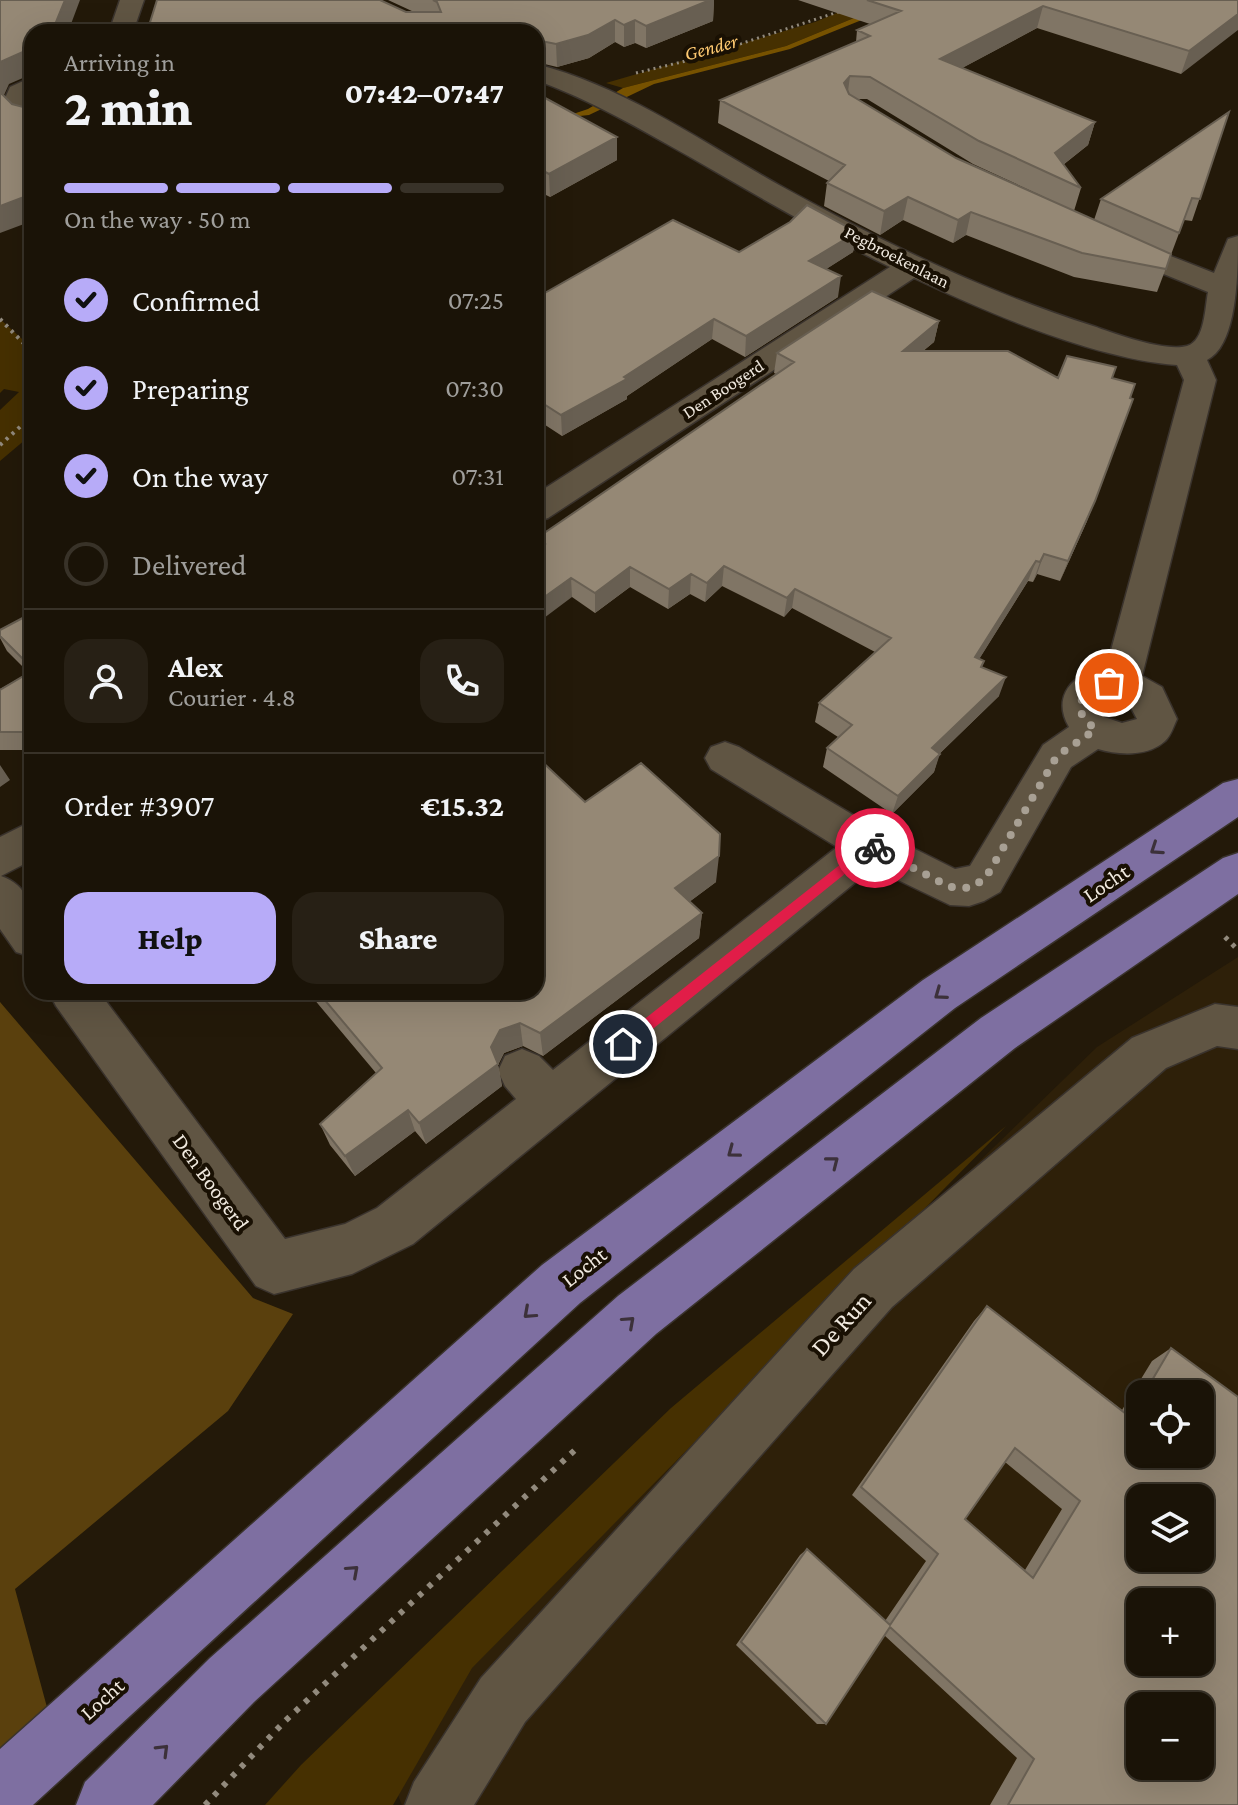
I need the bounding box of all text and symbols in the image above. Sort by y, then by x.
water label: Gender [682,29,741,65]
text: Arriving in [64,48,175,77]
text: 07:42–07:47 [345,76,504,109]
text: 2 min [64,78,192,136]
text: On the way · 50 m [64,205,251,234]
street label: Pegbroekenlaan [841,222,953,292]
icon: check [64,278,108,322]
text: Confirmed [132,284,260,317]
text: 07:25 [448,286,504,315]
street label: Den Boogerd [679,355,768,423]
icon: check [64,366,108,410]
text: Preparing [132,372,249,405]
text: 07:30 [445,374,504,403]
icon: check [64,454,108,498]
text: On the way [132,460,268,493]
text: 07:31 [451,462,504,491]
text: Delivered [132,548,247,581]
button: person [64,639,148,723]
button: phone [420,639,504,723]
pin [1075,649,1143,717]
text: Alex [168,650,223,683]
icon: bag [1087,661,1131,705]
text: Courier · 4.8 [168,683,296,712]
text: Order #3907 [64,789,214,822]
text: €15.32 [421,789,504,822]
courier [835,808,915,888]
icon: bike [853,826,897,870]
one-way arrow [1150,839,1165,854]
street label: Locht [1078,858,1134,907]
button: Help [64,892,276,984]
button: Share [292,892,504,984]
one-way arrow [934,984,949,999]
pin [589,1010,657,1078]
icon: home [601,1022,645,1066]
street label: Den Boogerd [168,1129,255,1235]
one-way arrow [728,1142,743,1157]
one-way arrow [824,1157,839,1171]
street label: Locht [557,1241,612,1292]
street label: De Run [805,1286,877,1362]
one-way arrow [524,1303,539,1318]
one-way arrow [619,1318,634,1332]
map controls [1126,1380,1214,1780]
button: locate [1126,1380,1214,1468]
button: layers [1126,1484,1214,1572]
one-way arrow [343,1567,358,1581]
button: + [1126,1588,1214,1676]
street label: Locht [75,1672,129,1725]
button: − [1126,1692,1214,1780]
one-way arrow [154,1745,168,1759]

